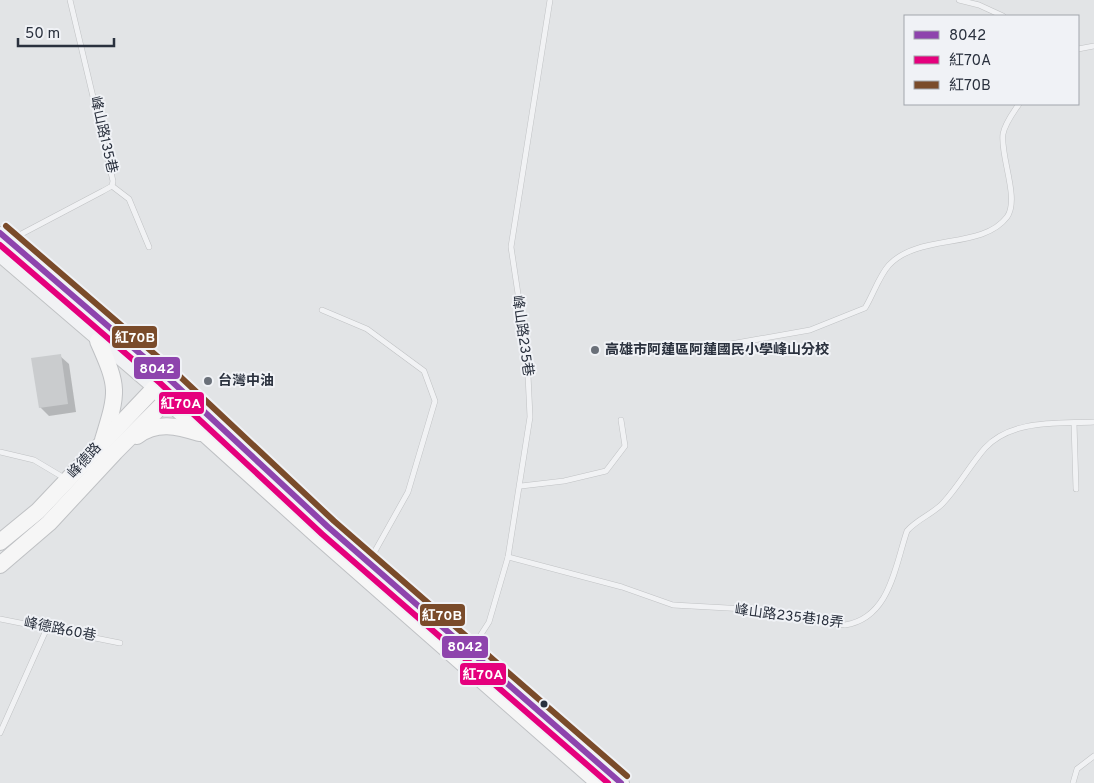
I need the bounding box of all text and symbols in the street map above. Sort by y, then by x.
scale bar [18,15,114,47]
legend [904,15,1079,105]
text: 50 m [25,25,60,44]
text: 8042 [949,27,986,46]
text: 紅70A [949,52,991,71]
text: 紅70B [949,77,991,96]
street label: 峰山路135巷 [86,95,121,175]
street label: 峰山路235巷 [508,294,537,378]
line badge: 紅70B [111,325,158,349]
text: 紅70B [115,330,155,347]
place label: 高雄市阿蓮區阿蓮國民小學峰山分校 [605,341,829,359]
marker: 高雄市阿蓮區阿蓮國民小學峰山分校 [589,344,601,356]
line badge: 8042 [133,356,181,380]
text: 8042 [139,361,175,378]
place label: 台灣中油 [218,372,274,390]
marker: 台灣中油 [202,375,214,387]
line badge: 紅70A [158,391,205,415]
text: 紅70A [161,396,201,413]
street label: 峰德路 [64,439,105,482]
street label: 峰山路235巷18弄 [734,601,844,632]
line badge: 紅70B [419,603,466,627]
text: 紅70B [422,608,462,625]
street label: 峰德路60巷 [22,614,98,645]
line badge: 8042 [441,635,489,659]
text: 8042 [447,639,483,656]
line badge: 紅70A [459,662,507,686]
text: 紅70A [463,667,503,684]
unlabelled marker [539,699,549,709]

